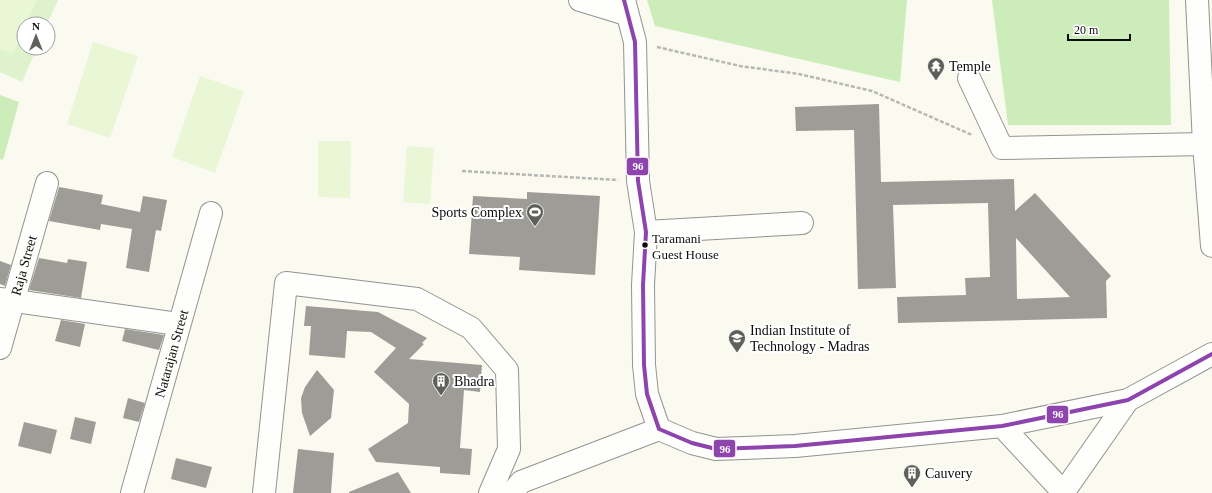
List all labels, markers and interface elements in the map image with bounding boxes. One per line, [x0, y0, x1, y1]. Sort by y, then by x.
north arrow [16, 16, 56, 56]
scale bar [1068, 16, 1130, 42]
text: N [32, 20, 40, 32]
text: 20 m [1074, 23, 1099, 37]
temple icon: Temple [926, 56, 946, 81]
place label: Temple [949, 59, 991, 74]
line badge: 96 [626, 157, 649, 176]
text: 96 [633, 160, 644, 172]
sports icon: Sports Complex [525, 202, 545, 227]
place label: Sports Complex [431, 205, 522, 220]
place label: Taramani Guest House [652, 231, 719, 262]
street label: Raja Street [8, 234, 40, 297]
marker: Taramani Guest House [640, 240, 650, 250]
street label: Natarajan Street [152, 308, 191, 399]
place label: Indian Institute of Technology - Madras [750, 323, 870, 354]
school or university icon: Indian Institute of Technology - Madras [727, 328, 747, 353]
building icon: Bhadra [431, 371, 451, 396]
place label: Bhadra [454, 374, 495, 389]
line badge: 96 [1046, 405, 1069, 424]
text: 96 [1053, 408, 1064, 420]
line badge: 96 [713, 439, 736, 458]
text: 96 [720, 443, 731, 455]
building icon: Cauvery [902, 463, 922, 488]
place label: Cauvery [925, 466, 972, 481]

